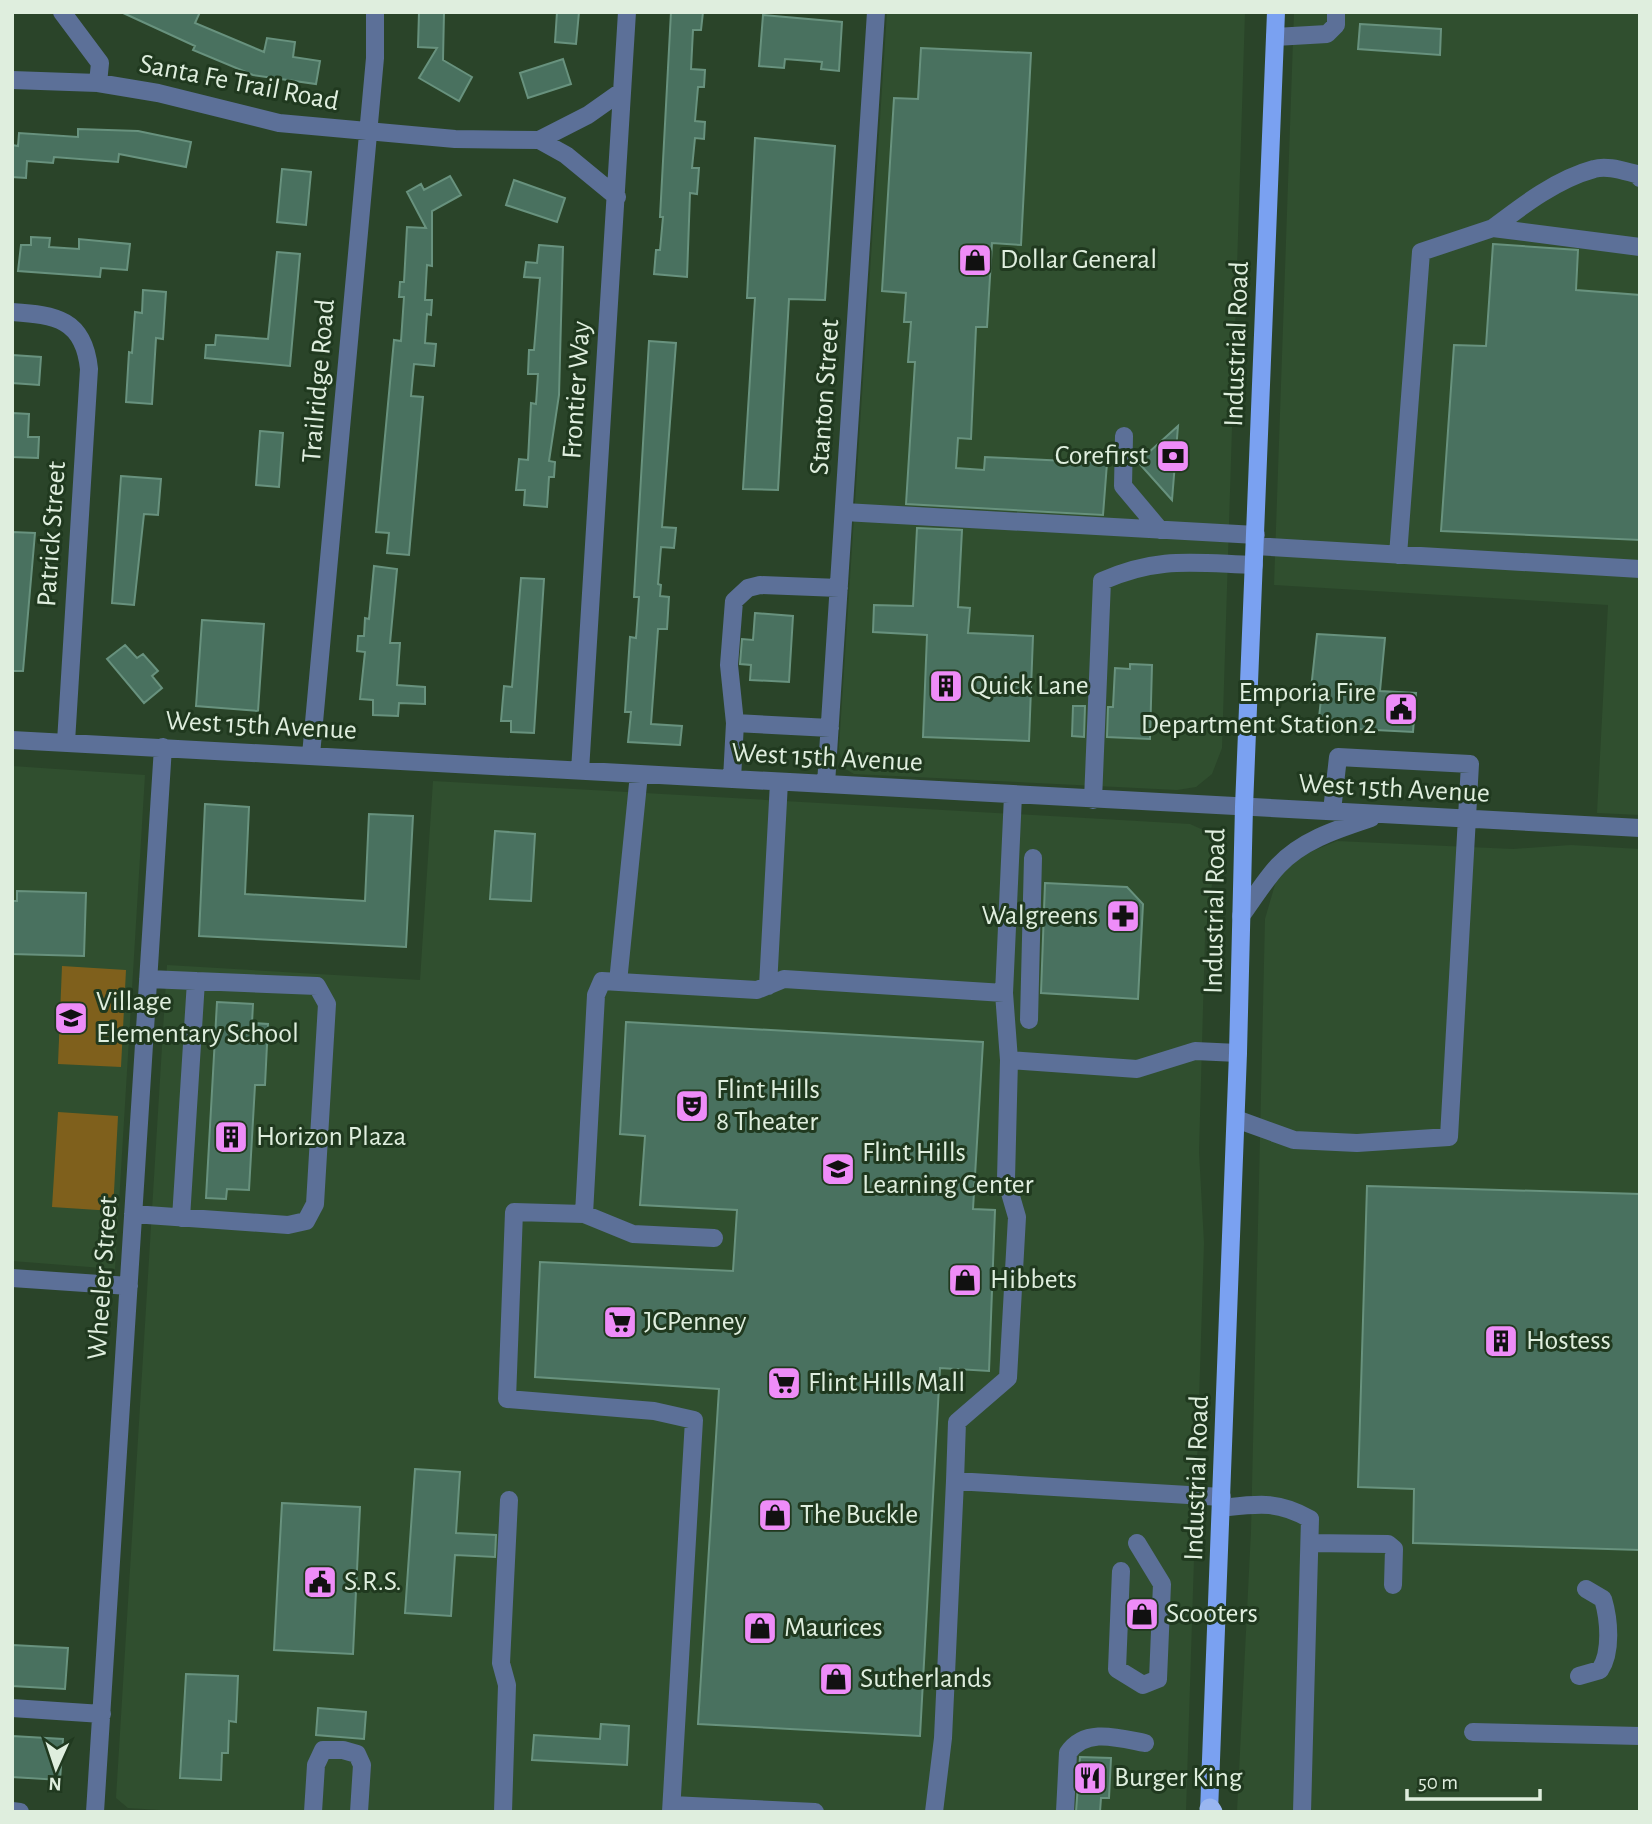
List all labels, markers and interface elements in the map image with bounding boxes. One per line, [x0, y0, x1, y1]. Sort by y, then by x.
street label: Santa Fe Trail Road [137, 50, 341, 116]
shop icon: Dollar General [956, 241, 994, 279]
place label: Dollar General [1000, 246, 1157, 274]
street label: Industrial Road [1220, 261, 1254, 427]
street label: Trailridge Road [298, 298, 340, 464]
street label: Stanton Street [806, 318, 844, 476]
street label: Frontier Way [558, 320, 596, 460]
bank icon: Corefirst [1154, 437, 1192, 475]
place label: Corefirst [1055, 442, 1148, 470]
street label: Patrick Street [33, 460, 71, 608]
building icon: Quick Lane [927, 667, 965, 705]
place label: Quick Lane [970, 672, 1089, 700]
place label: Emporia Fire Department Station 2 [1141, 679, 1376, 739]
public building icon: Emporia Fire Department Station 2 [1382, 690, 1420, 728]
street label: West 15th Avenue [165, 707, 357, 745]
street label: West 15th Avenue [731, 739, 923, 777]
street label: West 15th Avenue [1298, 770, 1490, 808]
street label: Industrial Road [1200, 828, 1230, 994]
pharmacy icon: Walgreens [1104, 897, 1142, 935]
place label: Walgreens [981, 902, 1098, 930]
place label: Village Elementary School [96, 988, 299, 1048]
school or university icon: Village Elementary School [52, 999, 90, 1037]
place label: Flint Hills 8 Theater [716, 1076, 820, 1136]
theatre icon: Flint Hills 8 Theater [673, 1087, 711, 1125]
building icon: Horizon Plaza [212, 1118, 250, 1156]
place label: Horizon Plaza [256, 1123, 407, 1151]
place label: Flint Hills Learning Center [862, 1139, 1034, 1199]
school or university icon: Flint Hills Learning Center [819, 1150, 857, 1188]
street label: Wheeler Street [83, 1195, 123, 1361]
shop icon: Hibbets [946, 1261, 984, 1299]
place label: Hibbets [990, 1266, 1077, 1294]
supermarket icon: JCPenney [601, 1303, 639, 1341]
place label: JCPenney [644, 1308, 747, 1336]
building icon: Hostess [1482, 1322, 1520, 1360]
place label: Hostess [1526, 1327, 1611, 1355]
supermarket icon: Flint Hills Mall [765, 1364, 803, 1402]
place label: Flint Hills Mall [808, 1369, 965, 1397]
street label: Industrial Road [1180, 1395, 1214, 1561]
shop icon: The Buckle [756, 1496, 794, 1534]
place label: The Buckle [800, 1501, 918, 1529]
public building icon: S.R.S. [301, 1563, 339, 1601]
place label: S.R.S. [344, 1568, 402, 1596]
shop icon: Scooters [1123, 1595, 1161, 1633]
place label: Scooters [1166, 1600, 1258, 1628]
shop icon: Maurices [741, 1609, 779, 1647]
place label: Maurices [784, 1614, 883, 1642]
shop icon: Sutherlands [817, 1660, 855, 1698]
place label: Sutherlands [860, 1665, 992, 1693]
north arrow [21, 1733, 91, 1803]
scale bar [1407, 1758, 1540, 1802]
restaurant icon: Burger King [1071, 1759, 1109, 1797]
place label: Burger King [1114, 1764, 1243, 1792]
text: 50 m [1418, 1772, 1458, 1793]
text: N [48, 1774, 62, 1793]

